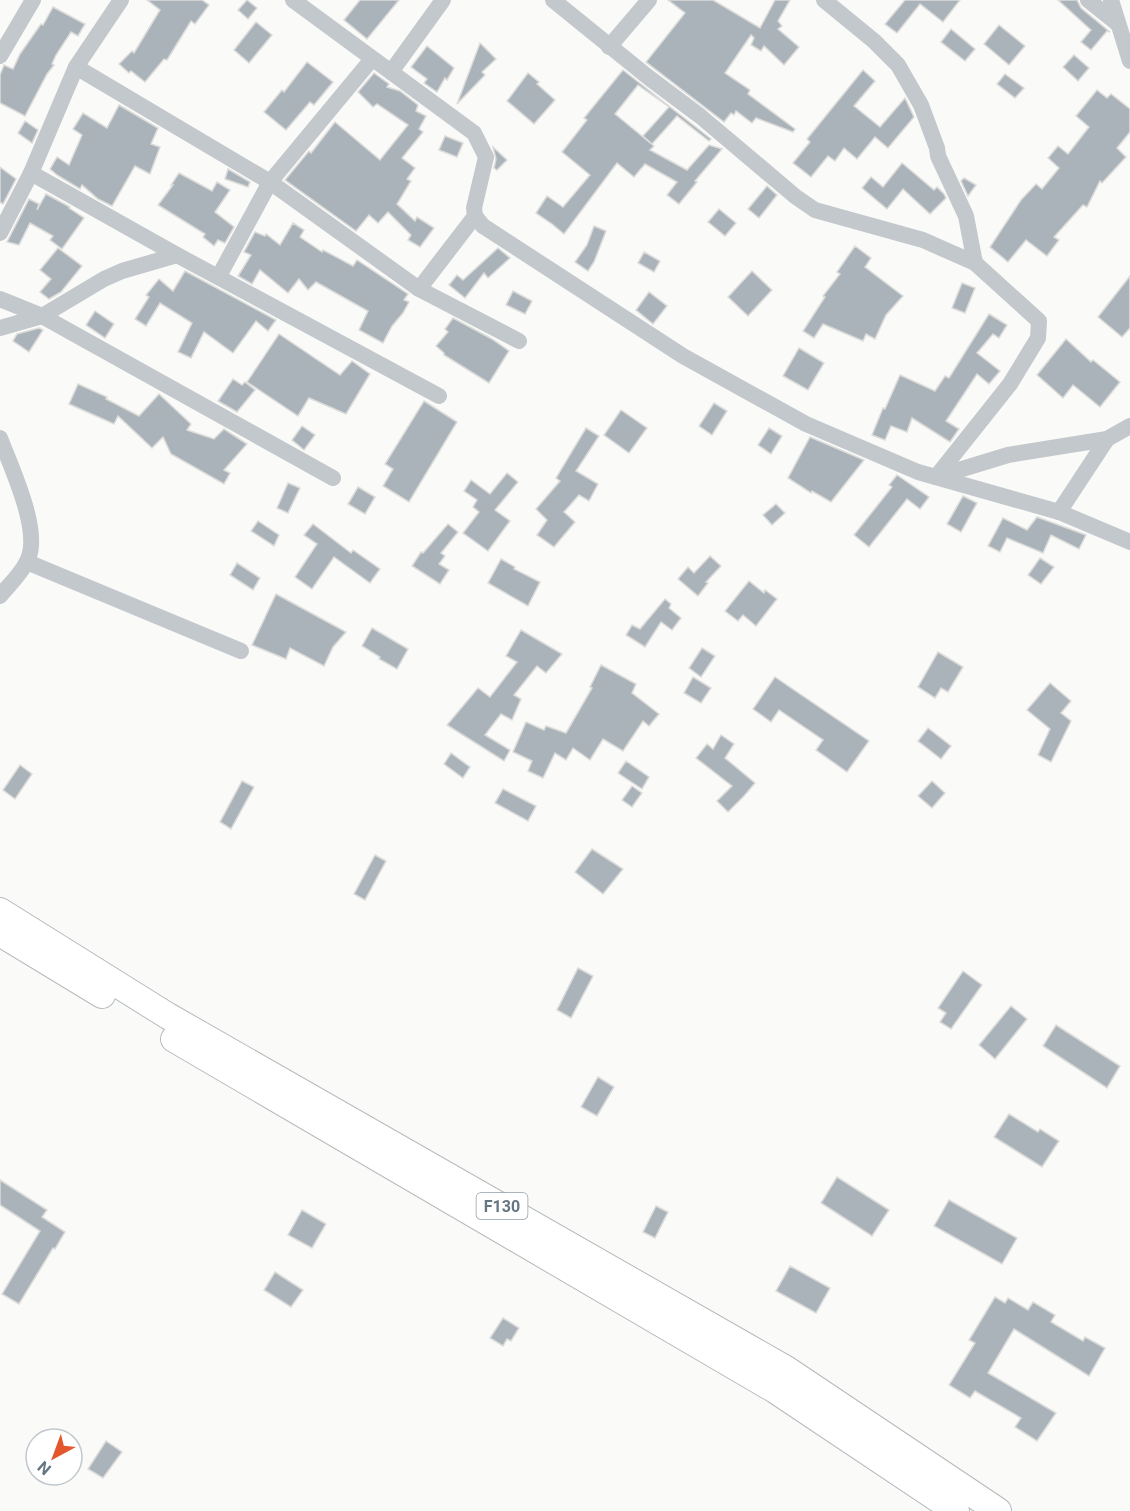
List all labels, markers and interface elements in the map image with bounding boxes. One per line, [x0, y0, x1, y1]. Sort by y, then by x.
road number: F130 [476, 1193, 528, 1219]
north arrow [24, 1427, 84, 1487]
text: N [34, 1457, 55, 1479]

